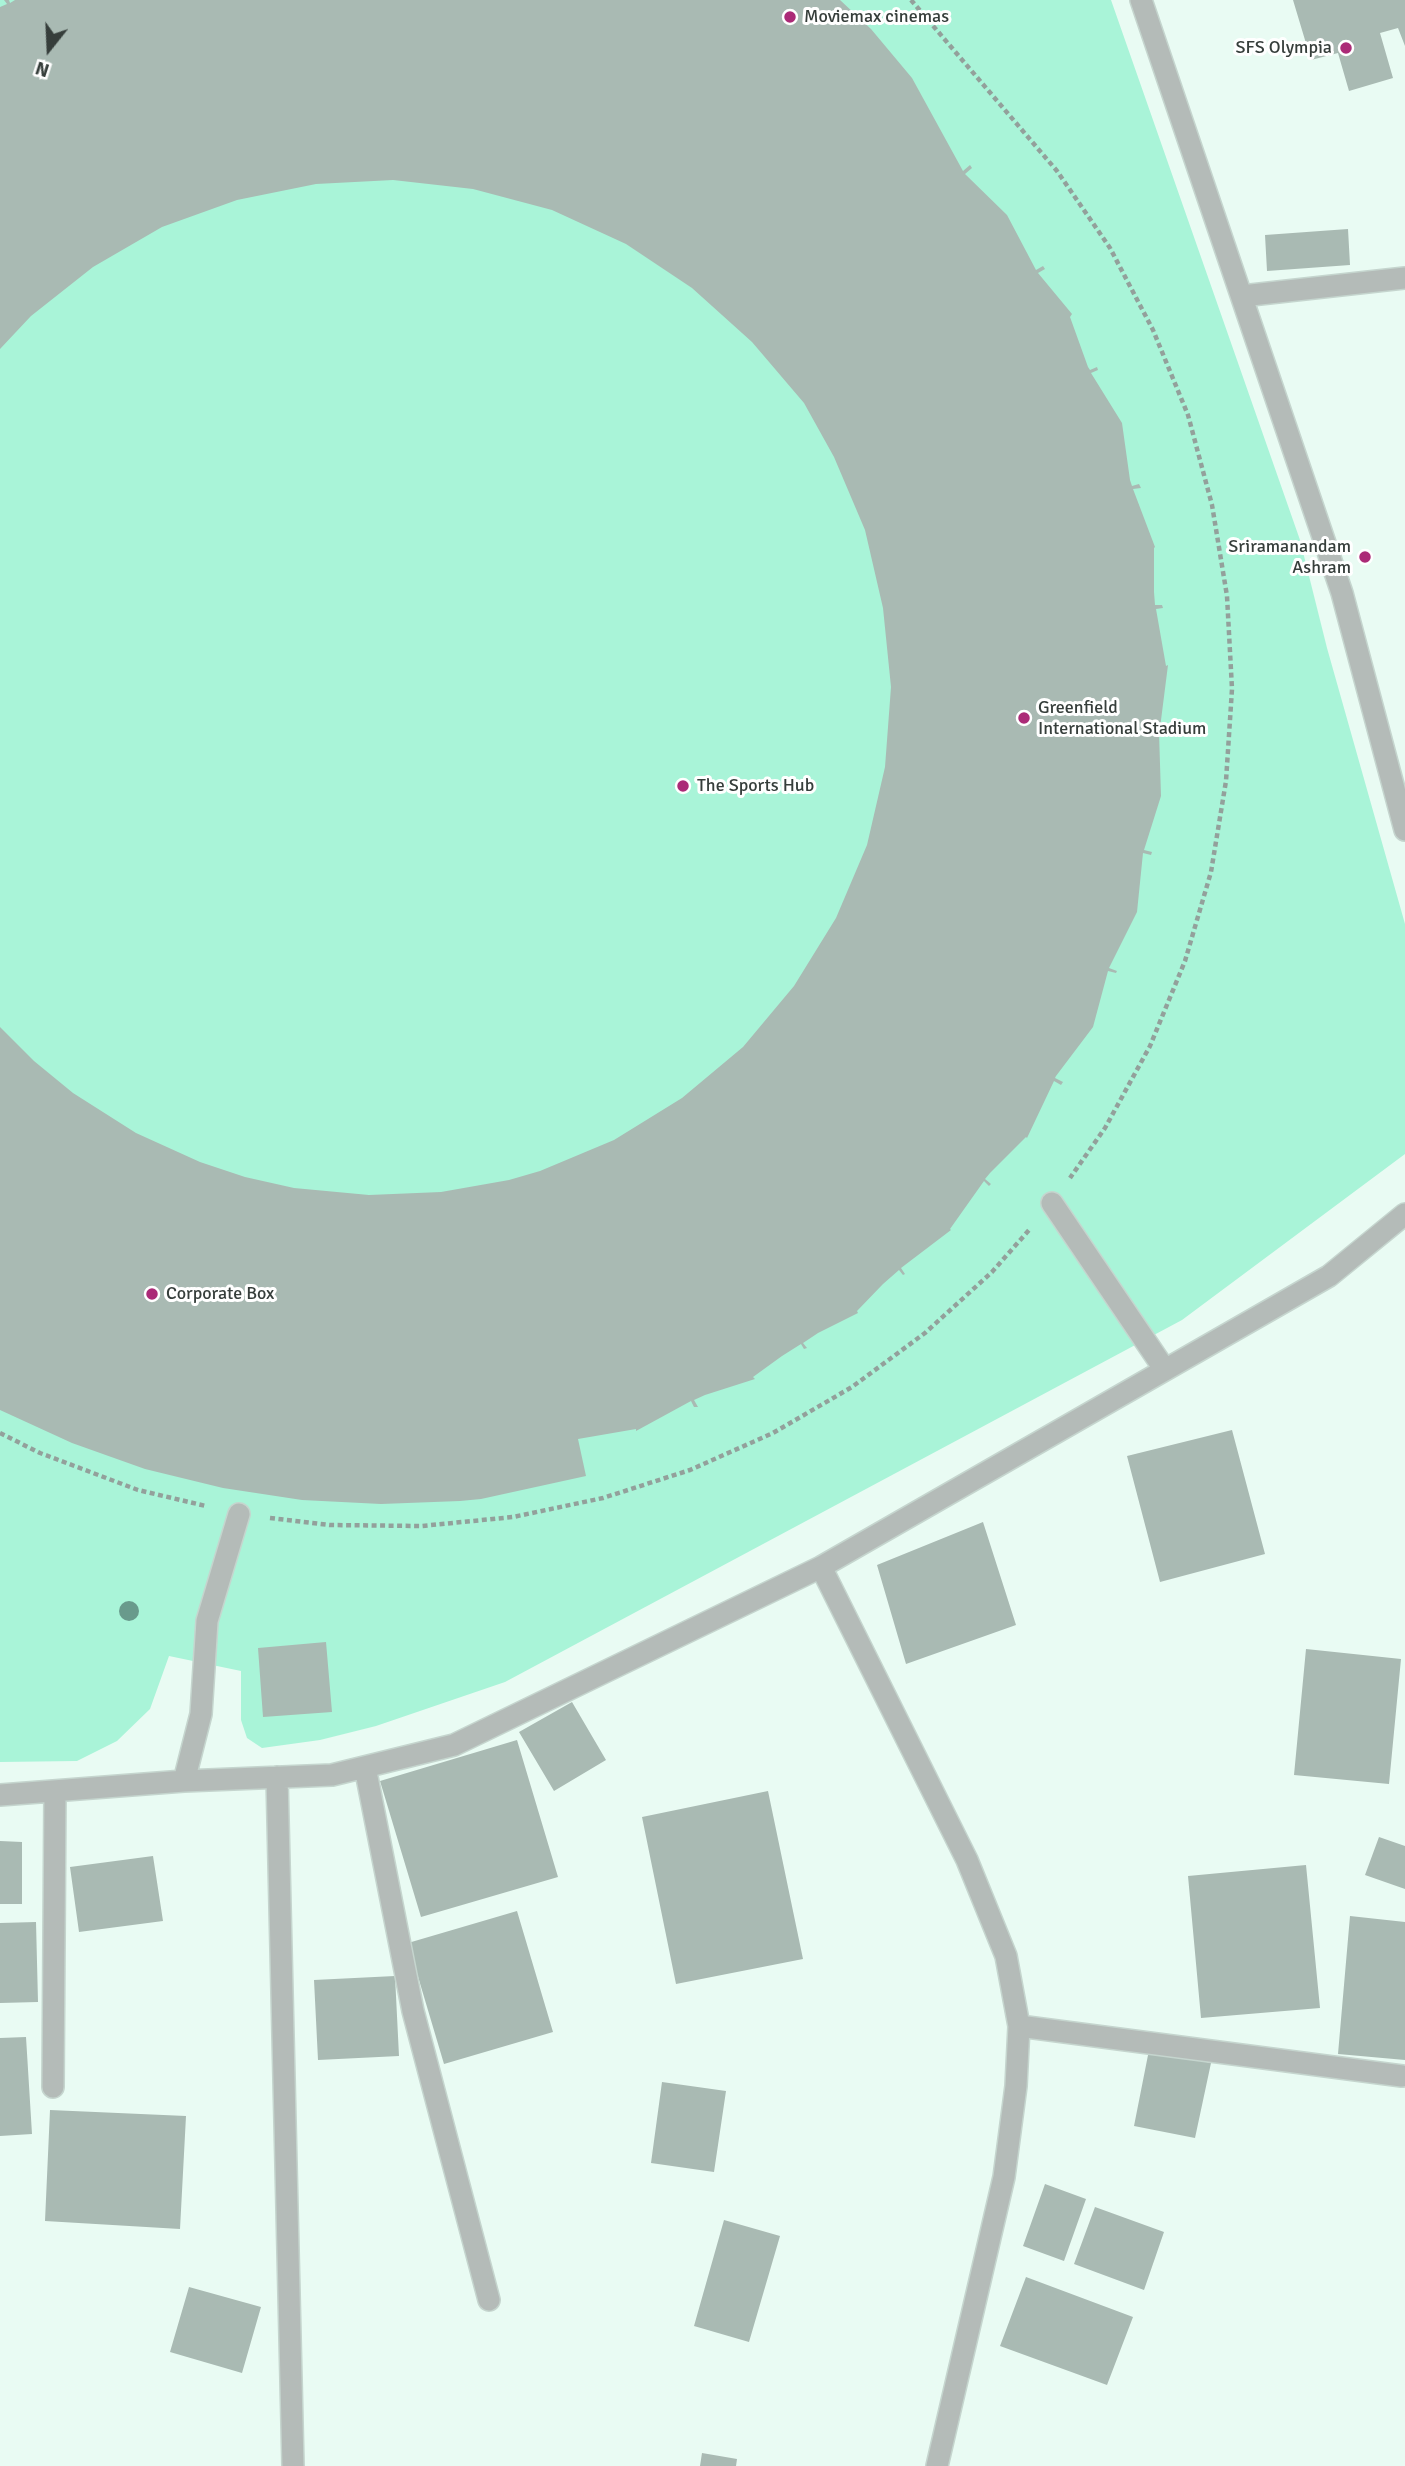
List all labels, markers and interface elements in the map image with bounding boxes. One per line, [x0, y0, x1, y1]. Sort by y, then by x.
place label: Moviemax cinemas [804, 6, 949, 28]
marker: Moviemax cinemas [782, 9, 798, 25]
north arrow [14, 14, 84, 84]
place label: SFS Olympia [1235, 37, 1332, 59]
marker: SFS Olympia [1338, 40, 1354, 56]
text: N [33, 56, 53, 82]
place label: Sriramanandam Ashram [1228, 536, 1351, 578]
marker: Sriramanandam Ashram [1357, 549, 1373, 565]
place label: Greenfield International Stadium [1038, 697, 1206, 740]
marker: Greenfield International Stadium [1016, 710, 1032, 726]
place label: The Sports Hub [697, 775, 814, 797]
marker: The Sports Hub [675, 778, 691, 794]
place label: Corporate Box [166, 1283, 274, 1305]
marker: Corporate Box [144, 1286, 160, 1302]

